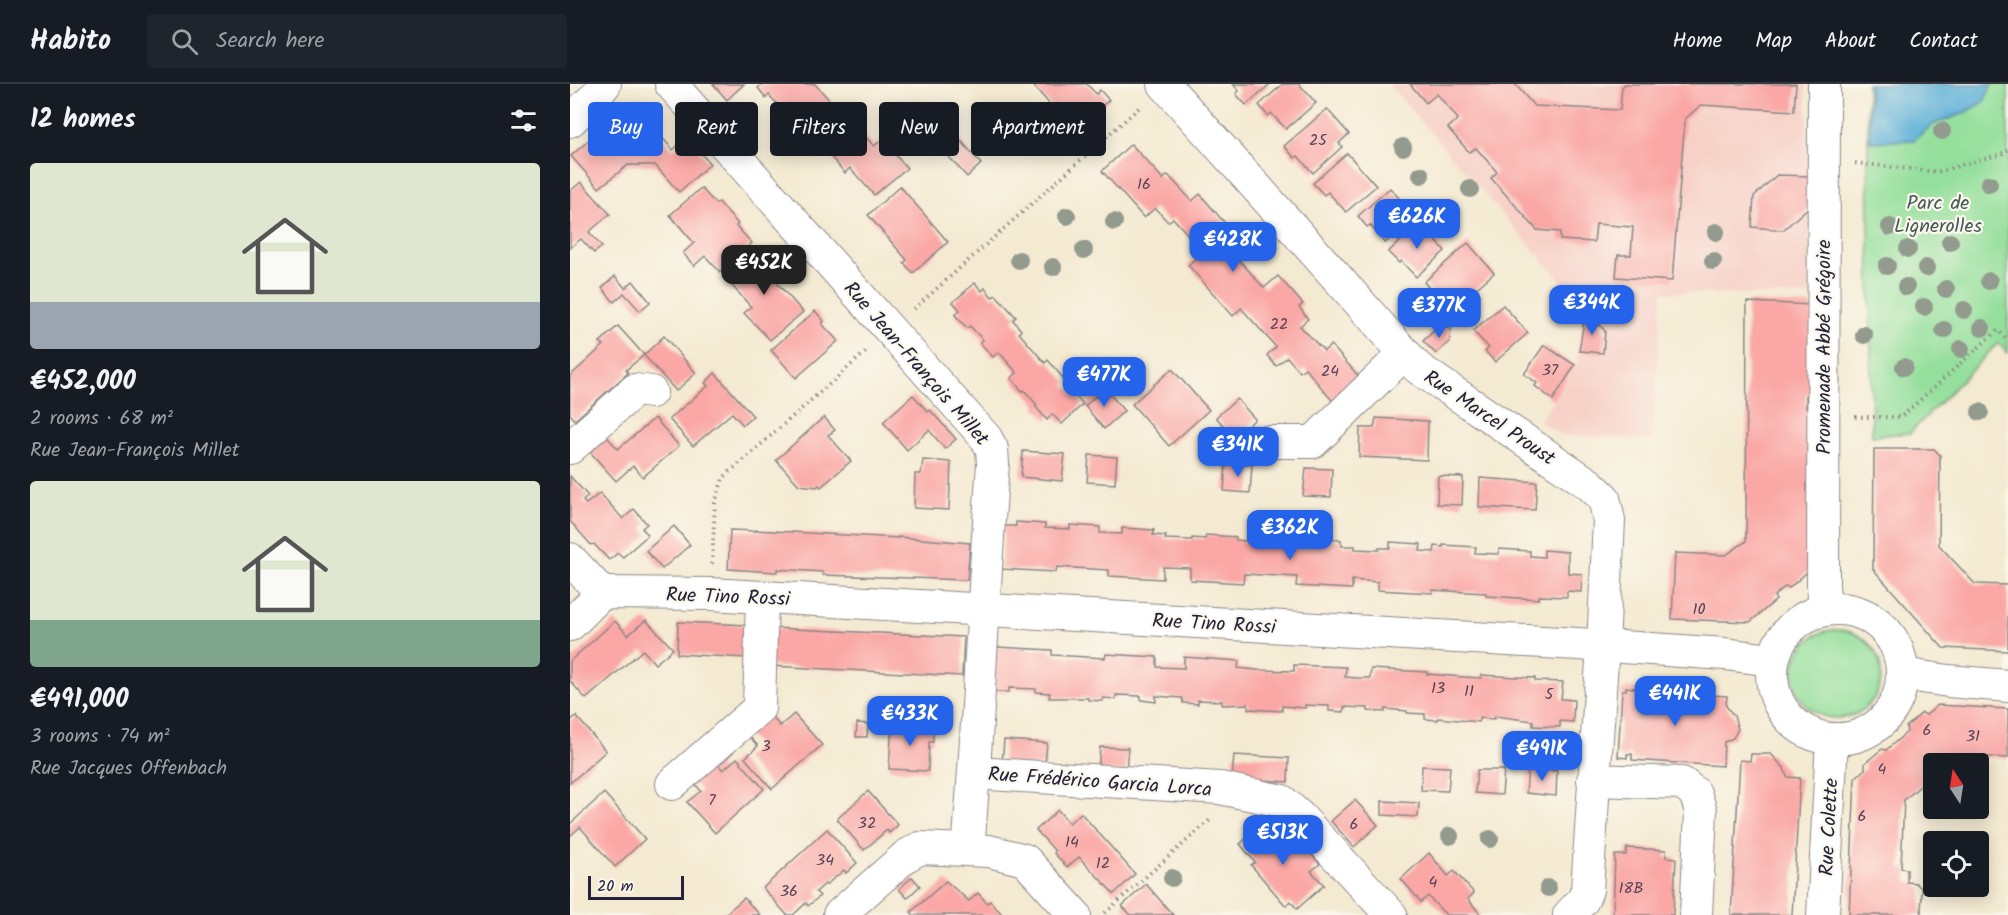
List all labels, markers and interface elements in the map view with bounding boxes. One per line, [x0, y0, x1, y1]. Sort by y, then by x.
search box [147, 14, 567, 68]
text: Habito [30, 19, 111, 64]
text: Search here [216, 24, 325, 59]
icon: search [168, 25, 201, 58]
text: Home [1673, 25, 1722, 58]
text: Map [1755, 25, 1792, 58]
text: About [1825, 25, 1876, 58]
text: Contact [1909, 25, 1978, 58]
text: 12 homes [30, 99, 136, 141]
chip: Buy [588, 102, 663, 156]
chip: Rent [675, 102, 758, 156]
chip: Filters [770, 102, 867, 156]
chip: New [879, 102, 959, 156]
chip: Apartment [971, 102, 1106, 156]
icon: filters [507, 104, 540, 137]
house number: 25 [1309, 128, 1328, 153]
house number: 16 [1137, 172, 1151, 197]
park label: Parc de Lignerolles [1894, 188, 1982, 243]
pin: €626K [1375, 199, 1459, 250]
icon: home [231, 202, 339, 310]
text: €626K [1388, 202, 1446, 234]
pin: €428K [1191, 222, 1275, 273]
text: €428K [1203, 225, 1263, 257]
street label: Promenade Abbé Grégoire [1809, 240, 1841, 454]
pin: €452K [722, 245, 806, 296]
text: €452K [735, 248, 793, 280]
street label: Rue Jean-François Millet [835, 275, 996, 454]
pin: €344K [1550, 285, 1634, 336]
pin: €377K [1397, 288, 1481, 339]
text: €344K [1563, 288, 1621, 320]
text: €377K [1412, 291, 1466, 323]
house number: 22 [1270, 312, 1288, 337]
pin: €477K [1062, 357, 1146, 408]
house number: 37 [1542, 358, 1559, 383]
house number: 24 [1321, 359, 1339, 384]
text: €477K [1077, 360, 1131, 392]
text: €452,000 [30, 361, 136, 403]
street label: Rue Marcel Proust [1416, 363, 1562, 475]
text: 2 rooms · 68 m² [30, 403, 173, 435]
pin: €341K [1196, 427, 1280, 478]
text: €341K [1212, 430, 1264, 462]
text: Rue Jean-François Millet [30, 435, 239, 467]
pin: €362K [1248, 510, 1332, 561]
text: €362K [1261, 513, 1319, 545]
icon: home [231, 520, 339, 628]
street label: Rue Tino Rossi [665, 580, 792, 616]
house number: 10 [1692, 597, 1706, 622]
street label: Rue Tino Rossi [1151, 606, 1278, 644]
house number: 13 [1431, 676, 1445, 701]
pin: €441K [1633, 676, 1717, 727]
text: €491,000 [30, 679, 129, 721]
house number: 11 [1464, 679, 1474, 704]
text: €441K [1649, 679, 1701, 711]
house number: 5 [1545, 682, 1555, 707]
pin: €433K [868, 696, 952, 747]
text: €433K [881, 699, 939, 731]
house number: 6 [1923, 718, 1931, 743]
text: 3 rooms · 74 m² [30, 721, 170, 753]
house number: 31 [1966, 724, 1980, 749]
pin: €491K [1500, 731, 1584, 782]
house number: 3 [761, 734, 771, 759]
text: €491K [1516, 734, 1568, 766]
text: Rue Jacques Offenbach [30, 753, 227, 785]
north arrow [1923, 753, 1989, 819]
map controls [1923, 753, 1989, 897]
house number: 4 [1878, 757, 1887, 782]
street label: Rue Frédérico Garcia Lorca [987, 759, 1213, 807]
street label: Rue Colette [1811, 777, 1849, 877]
house number: 7 [708, 788, 716, 813]
house number: 6 [1858, 804, 1866, 829]
house number: 32 [858, 811, 876, 836]
house number: 6 [1350, 812, 1358, 837]
pin: €513K [1241, 815, 1325, 866]
text: €513K [1257, 818, 1309, 850]
house number: 14 [1065, 830, 1079, 855]
button: locate [1923, 831, 1989, 897]
house number: 34 [816, 848, 834, 873]
house number: 12 [1096, 851, 1110, 876]
house number: 4 [1429, 870, 1438, 895]
scale bar [588, 873, 684, 900]
text: 20 m [597, 874, 633, 899]
house number: 18B [1619, 876, 1643, 901]
house number: 36 [780, 879, 798, 904]

